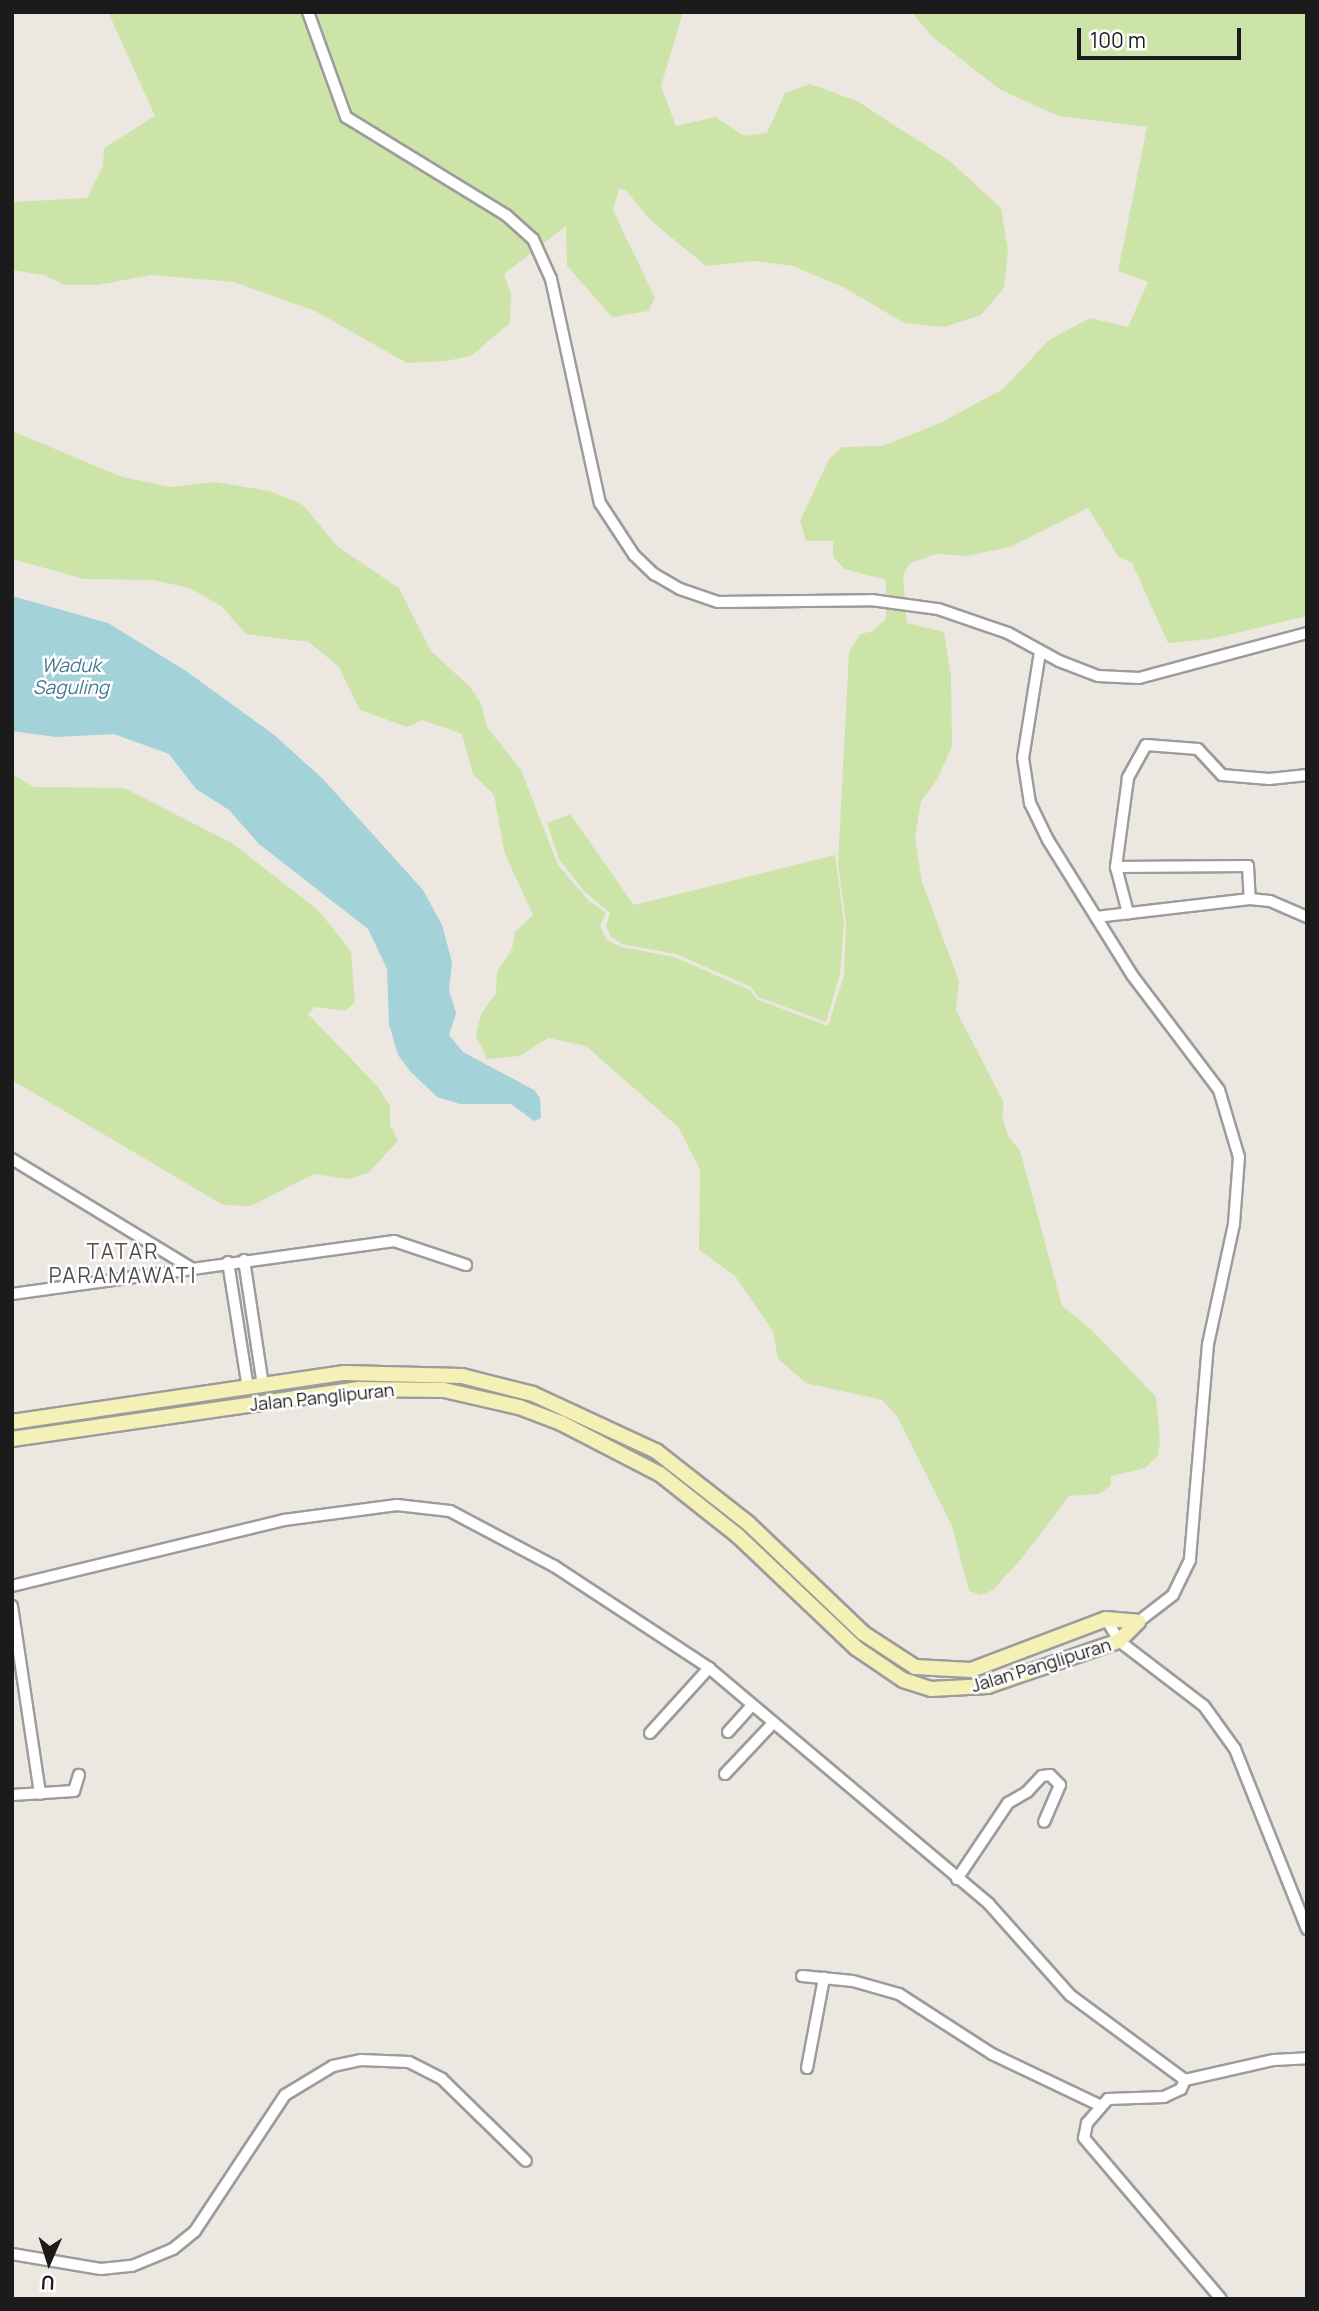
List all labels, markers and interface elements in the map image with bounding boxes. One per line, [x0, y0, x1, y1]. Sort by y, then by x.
scale bar [1081, 14, 1246, 58]
text: 100 m [1090, 26, 1146, 54]
water label: Waduk Saguling [33, 655, 109, 699]
district label: TATAR PARAMAWATI [50, 1238, 196, 1288]
street label: Jalan Panglipuran [249, 1379, 395, 1415]
street label: Jalan Panglipuran [968, 1633, 1114, 1697]
north arrow [14, 2227, 84, 2297]
text: U [40, 2270, 55, 2296]

